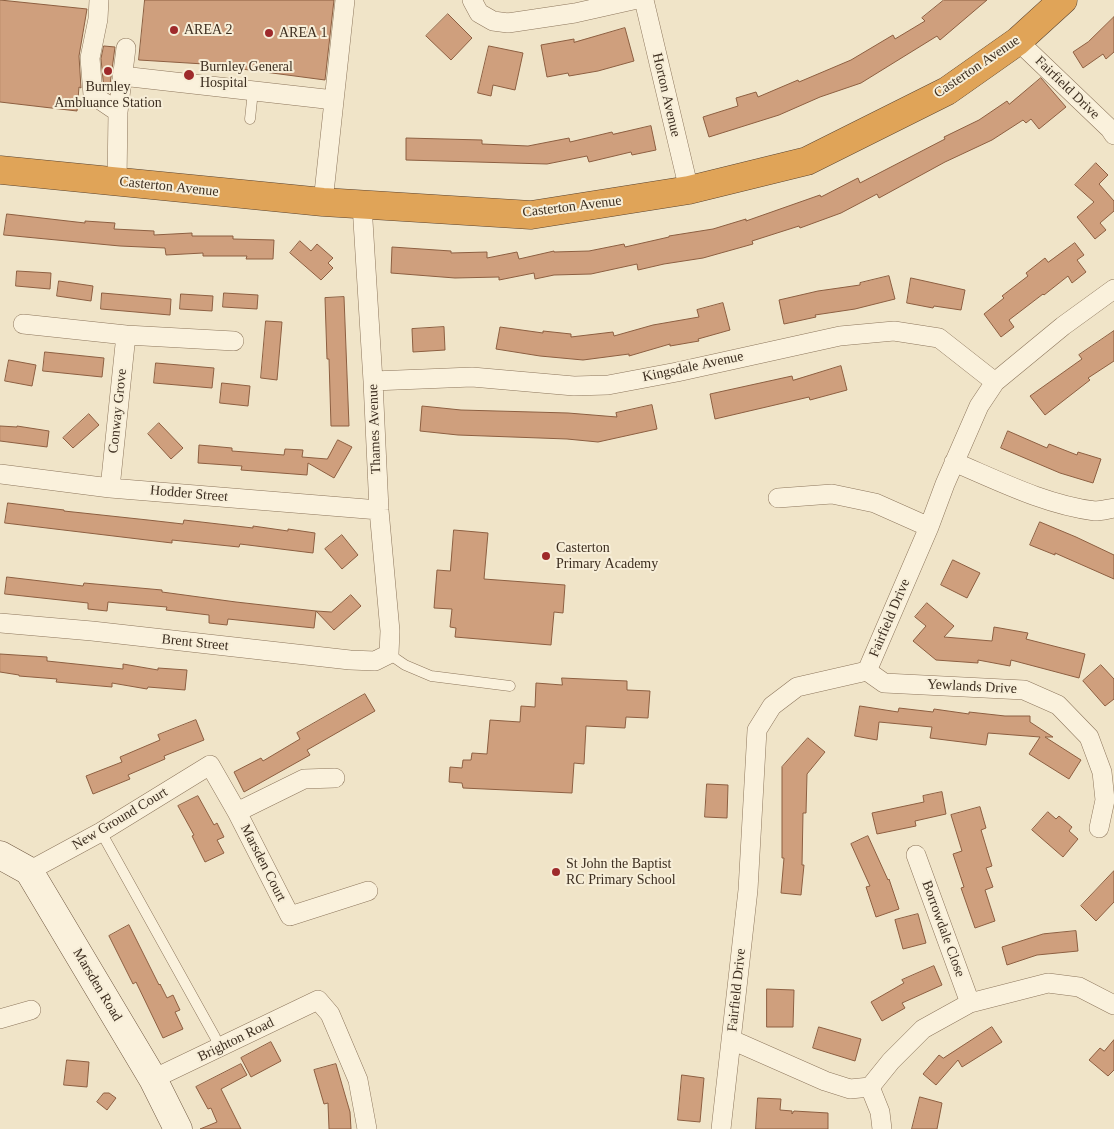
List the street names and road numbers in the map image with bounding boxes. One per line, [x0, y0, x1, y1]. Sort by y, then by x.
street label: Casterton Avenue [931, 32, 1023, 102]
street label: Horton Avenue [648, 51, 684, 139]
street label: Fairfield Drive [1031, 53, 1103, 123]
street label: Casterton Avenue [119, 173, 219, 201]
street label: Casterton Avenue [522, 193, 622, 221]
street label: Kingsdale Avenue [641, 348, 745, 386]
street label: Conway Grove [105, 368, 131, 454]
street label: Thames Avenue [365, 384, 385, 474]
street label: Hodder Street [149, 482, 229, 506]
street label: Fairfield Drive [866, 576, 914, 660]
street label: Brent Street [161, 631, 229, 655]
street label: Yewlands Drive [927, 676, 1017, 698]
street label: New Ground Court [69, 784, 171, 854]
street label: Marsden Court [236, 822, 290, 904]
street label: Borrowdale Close [918, 878, 968, 980]
street label: Marsden Road [69, 946, 125, 1024]
street label: Fairfield Drive [724, 948, 750, 1032]
street label: Brighton Road [195, 1014, 277, 1066]

